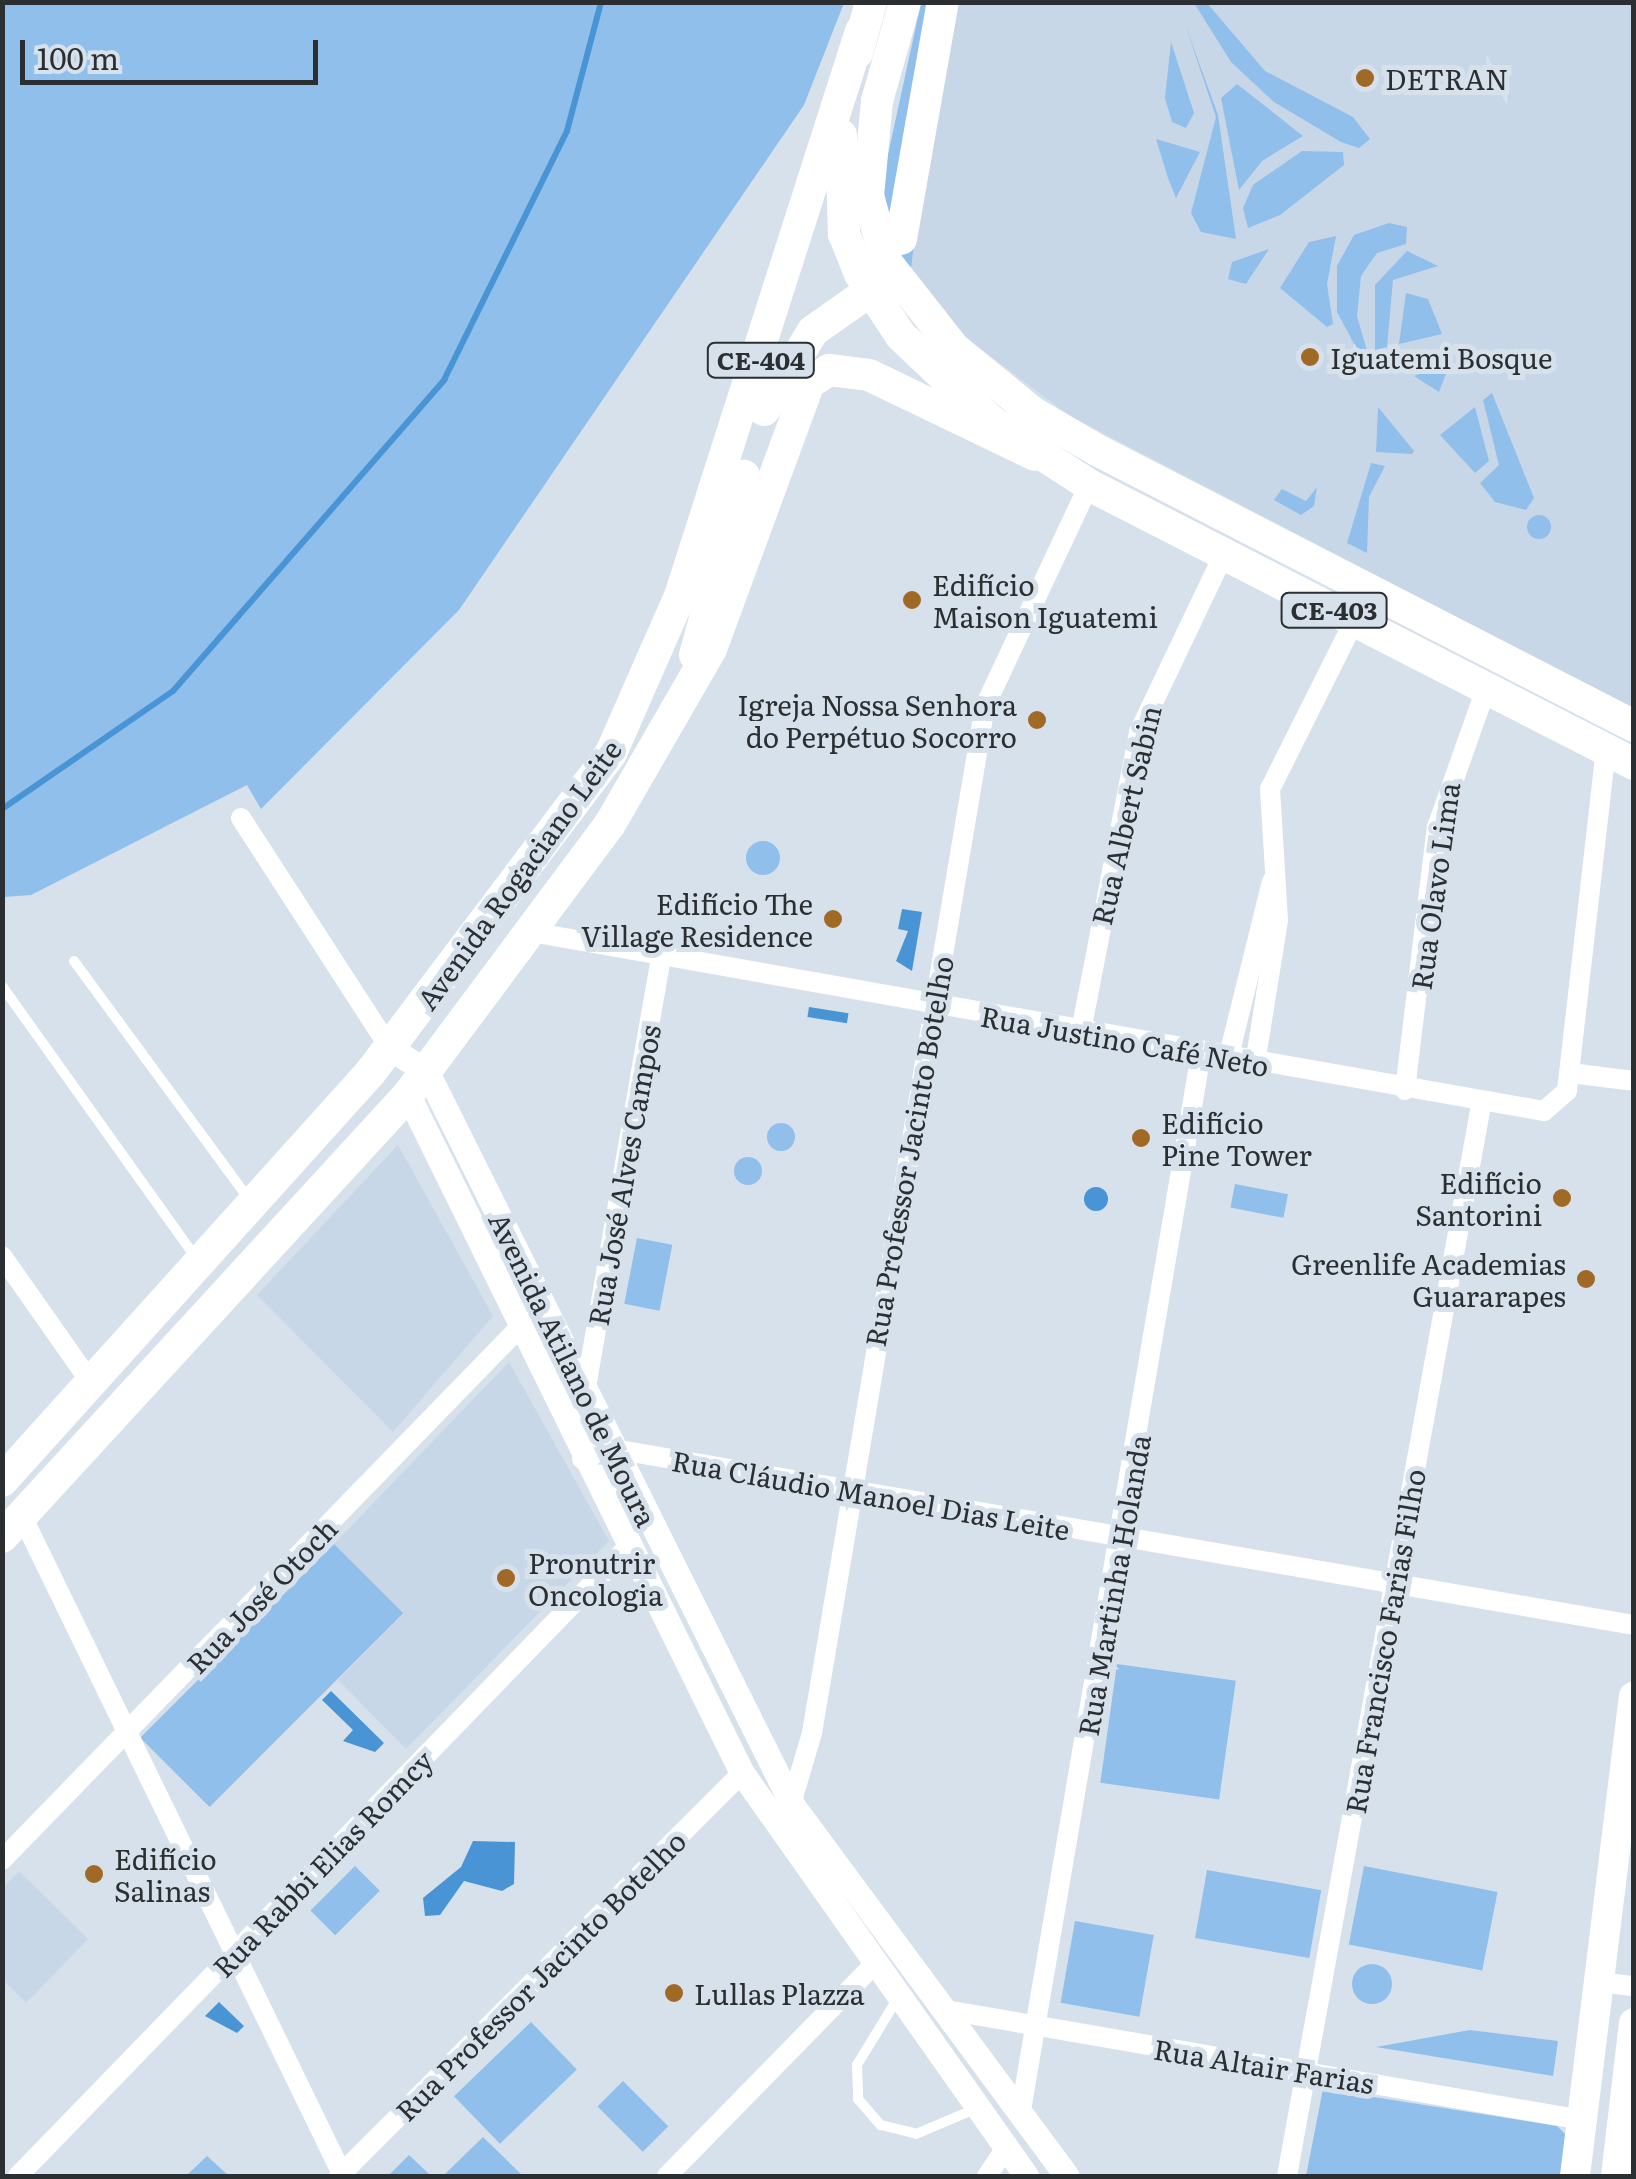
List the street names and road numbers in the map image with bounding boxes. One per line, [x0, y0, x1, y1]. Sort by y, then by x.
road number: CE-404 [706, 340, 816, 380]
road number: CE-403 [1279, 590, 1389, 630]
street label: Rua Albert Sabin [1083, 702, 1167, 928]
street label: Avenida Rogaciano Leite [409, 733, 627, 1015]
street label: Rua Olavo Lima [1403, 780, 1465, 992]
street label: Rua Professor Jacinto Botelho [857, 953, 959, 1349]
street label: Rua Justino Café Neto [978, 998, 1272, 1082]
street label: Rua José Alves Campos [580, 1022, 666, 1328]
street label: Avenida Atilano de Moura [483, 1206, 665, 1532]
street label: Rua Martinha Holanda [1070, 1432, 1156, 1738]
street label: Rua Cláudio Manoel Dias Leite [669, 1442, 1073, 1546]
street label: Rua Francisco Farias Filho [1337, 1466, 1431, 1816]
street label: Rua José Otoch [179, 1511, 343, 1679]
street label: Rua Rabbi Elias Romcy [205, 1743, 439, 1983]
street label: Rua Professor Jacinto Botelho [388, 1823, 692, 2127]
street label: Rua Altair Farias [1152, 2031, 1376, 2099]

